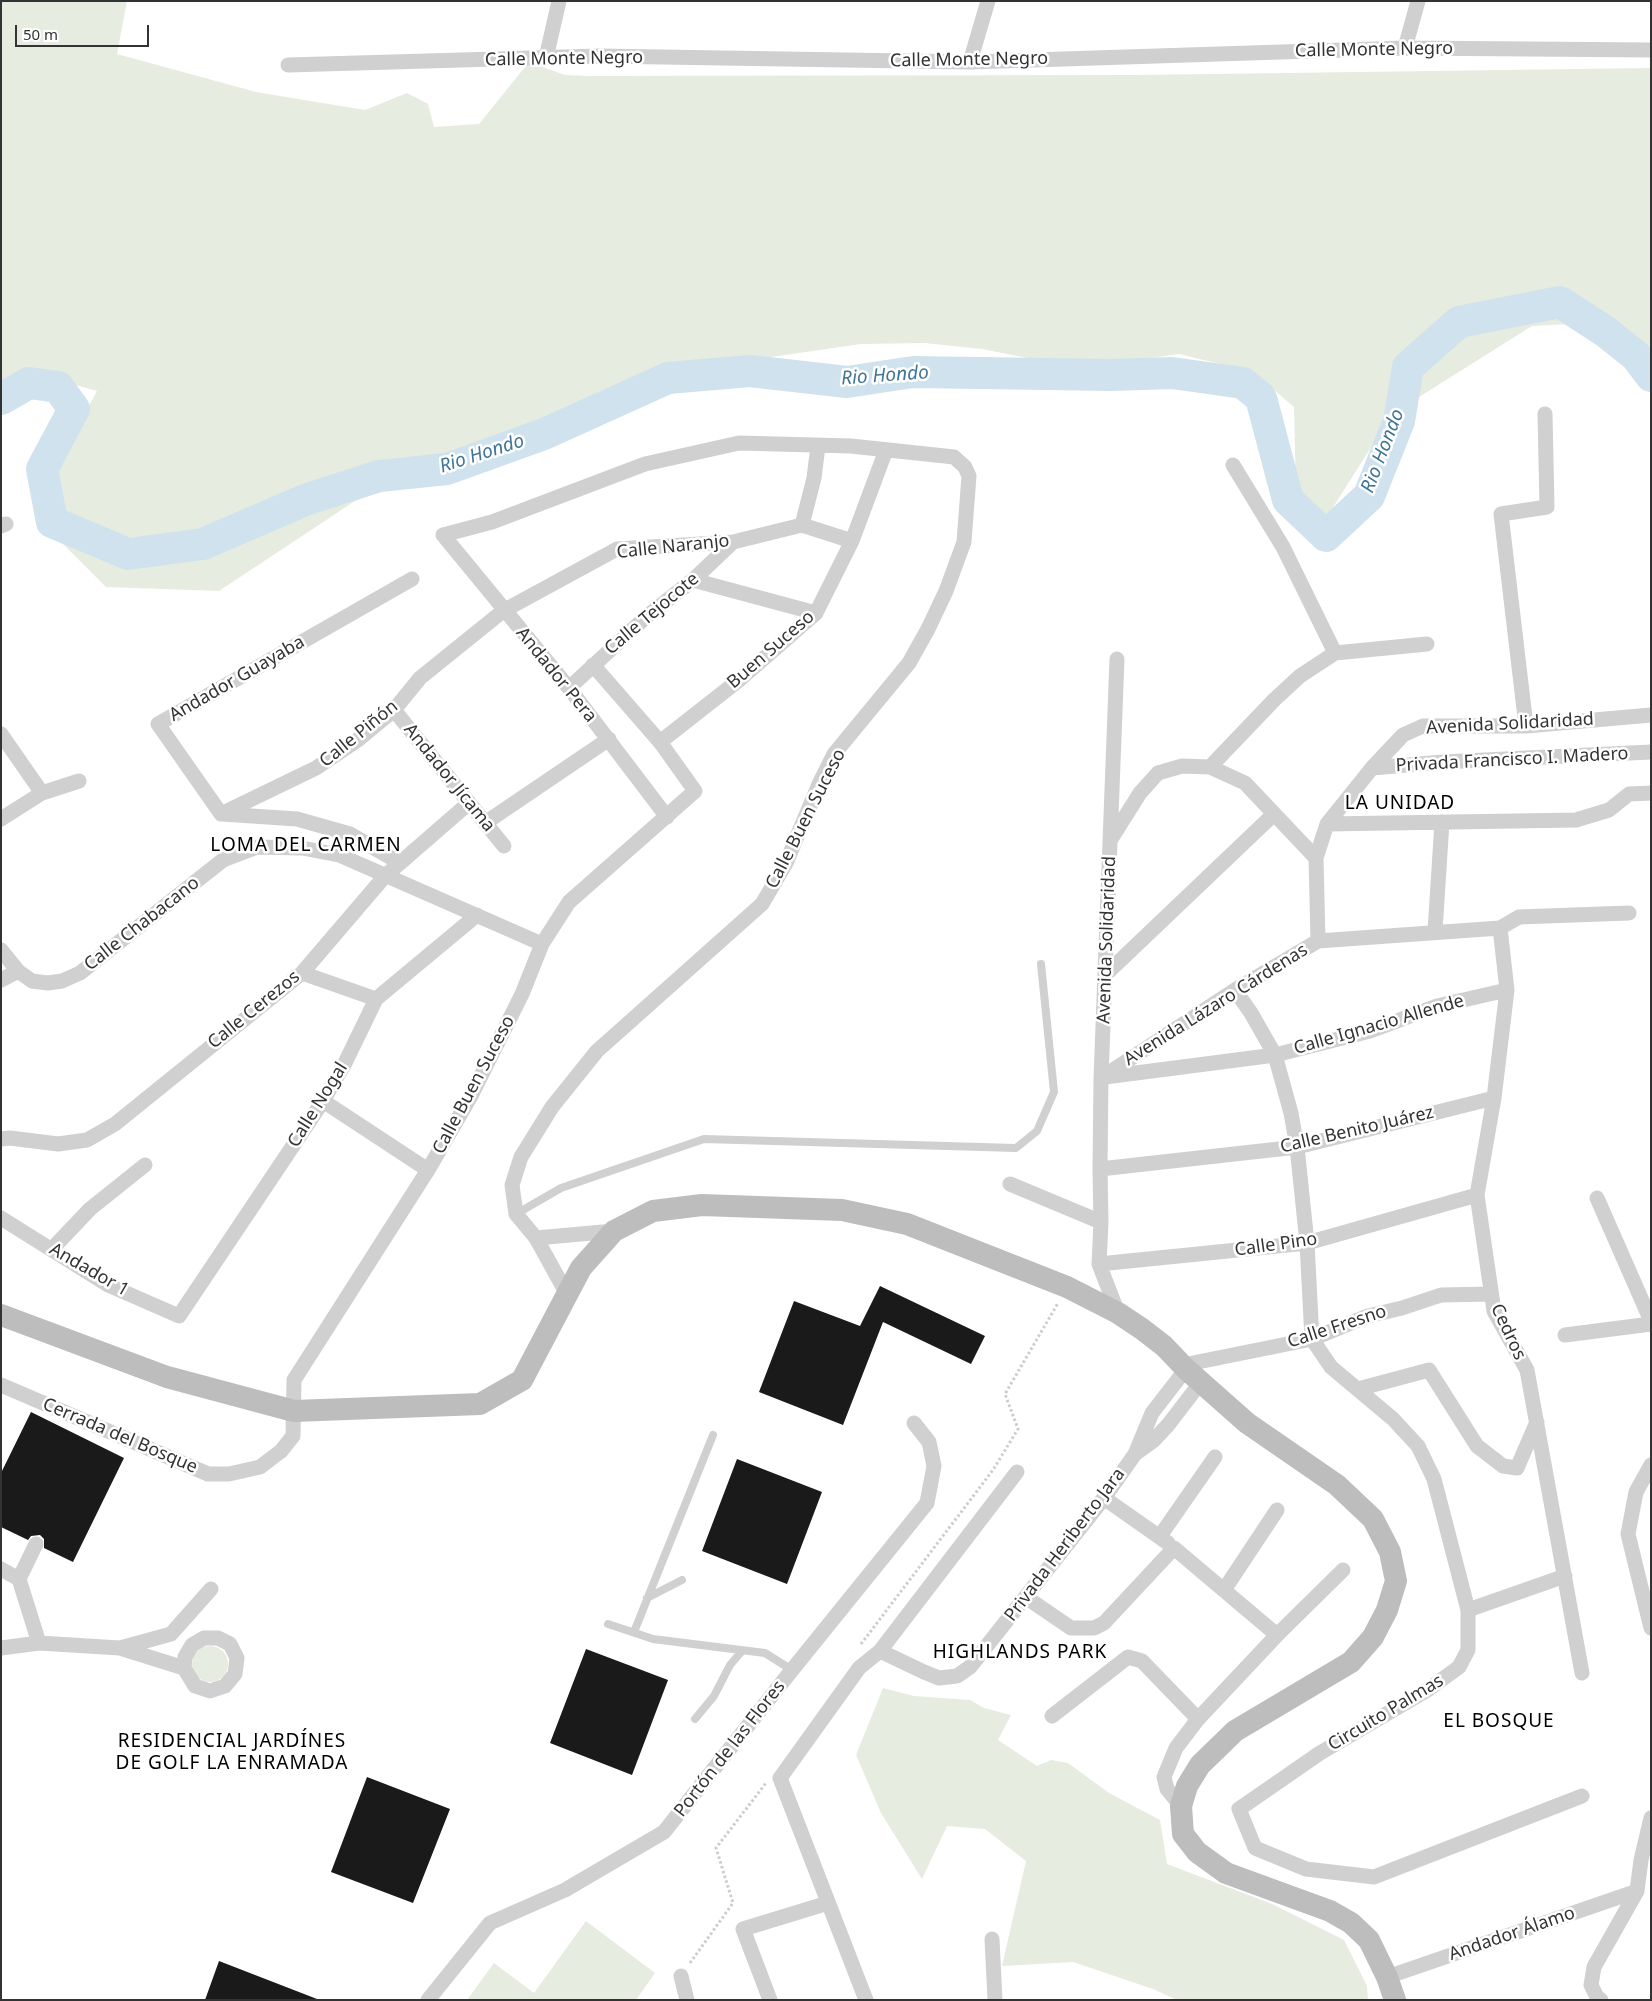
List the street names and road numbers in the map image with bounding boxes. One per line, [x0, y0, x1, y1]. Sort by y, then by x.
street label: Calle Monte Negro [1295, 38, 1453, 62]
street label: Calle Monte Negro [485, 47, 643, 71]
street label: Calle Monte Negro [890, 48, 1048, 72]
street label: Calle Naranjo [616, 530, 730, 564]
street label: Calle Tejocote [601, 568, 703, 660]
street label: Buen Suceso [723, 606, 819, 694]
street label: Andador Pera [511, 623, 601, 727]
street label: Andador Guayaba [166, 631, 308, 727]
street label: Calle Piñón [316, 696, 402, 772]
street label: Avenida Solidaridad [1426, 709, 1594, 739]
street label: Andador Jícama [399, 719, 499, 837]
street label: Privada Francisco I. Madero [1395, 743, 1629, 777]
street label: Calle Buen Suceso [761, 746, 851, 892]
street label: Avenida Solidaridad [1093, 856, 1121, 1024]
street label: Calle Chabacano [80, 872, 204, 976]
street label: Avenida Lázaro Cárdenas [1120, 939, 1312, 1071]
street label: Calle Cerezos [204, 966, 304, 1054]
street label: Calle Ignacio Allende [1291, 990, 1467, 1060]
street label: Calle Buen Suceso [428, 1012, 520, 1158]
street label: Calle Nogal [283, 1059, 353, 1151]
street label: Calle Benito Juárez [1278, 1102, 1436, 1158]
street label: Calle Pino [1233, 1229, 1319, 1261]
street label: Andador 1 [45, 1239, 133, 1301]
street label: Calle Fresno [1285, 1301, 1389, 1353]
street label: Cedros [1486, 1301, 1530, 1363]
street label: Cerrada del Bosque [39, 1394, 201, 1478]
street label: Privada Heriberto Jara [1000, 1464, 1130, 1626]
street label: Circuito Palmas [1324, 1670, 1448, 1756]
street label: Portón de las Flores [670, 1677, 790, 1821]
street label: Andador Álamo [1446, 1902, 1578, 1966]

